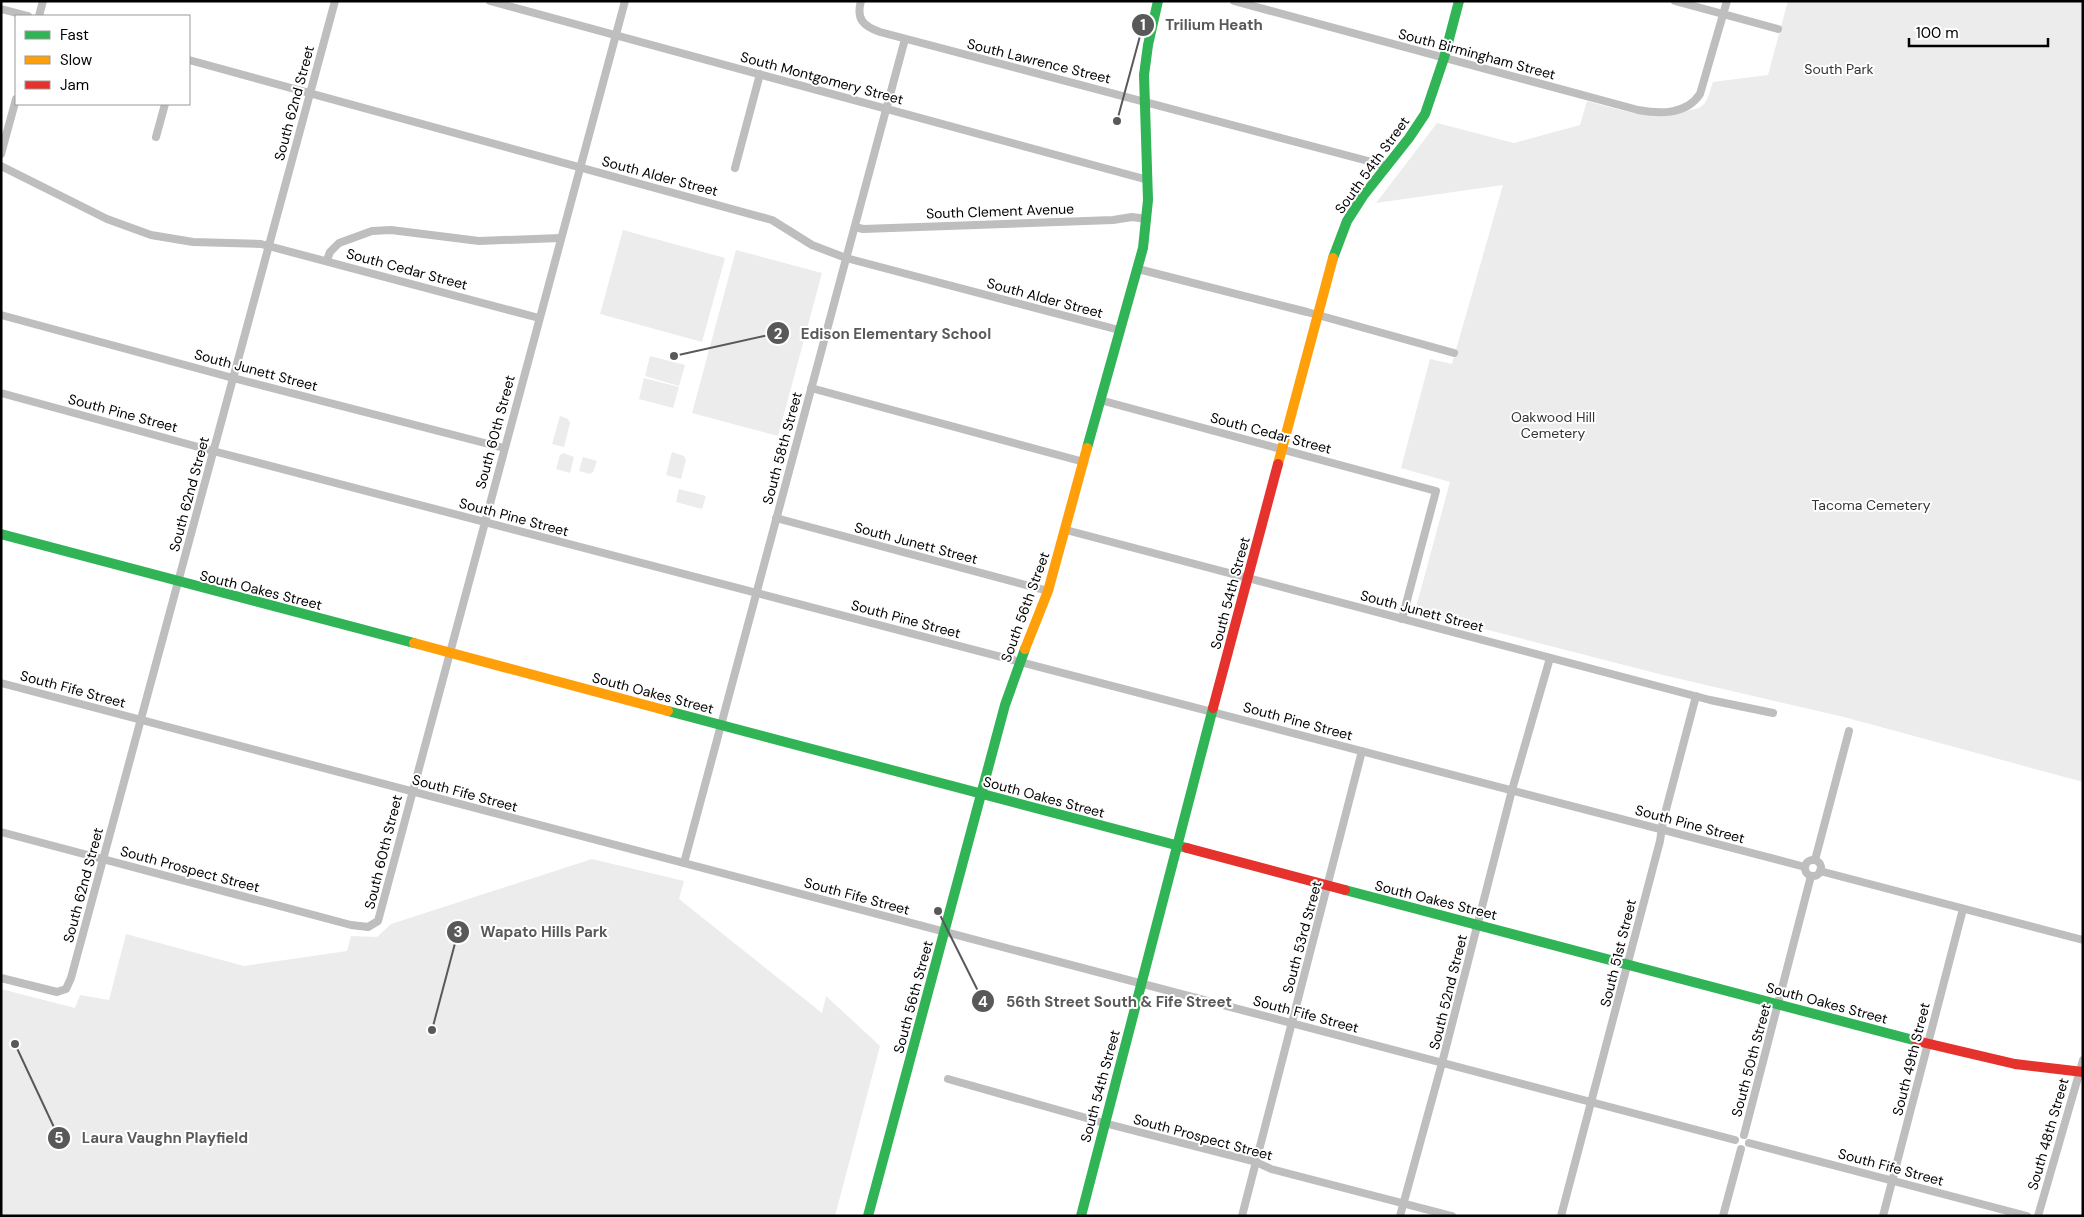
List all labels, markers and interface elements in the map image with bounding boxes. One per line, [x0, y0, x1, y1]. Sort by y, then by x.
callout: Trilium Heath [1131, 10, 1273, 40]
legend [15, 15, 190, 105]
text: 1 [1140, 15, 1146, 35]
text: Trilium Heath [1165, 15, 1263, 35]
scale bar [1909, 15, 2048, 47]
text: 100 m [1916, 23, 1959, 43]
street label: South Birmingham Street [1396, 24, 1558, 84]
text: Fast [60, 25, 89, 45]
street label: South Lawrence Street [965, 34, 1113, 88]
street label: South 62nd Street [270, 43, 318, 163]
street label: South Montgomery Street [739, 48, 905, 108]
text: Slow [60, 50, 93, 70]
park label: South Park [1804, 60, 1874, 78]
text: Jam [60, 75, 89, 95]
street label: South 54th Street [1331, 113, 1413, 217]
street label: South Alder Street [600, 152, 720, 200]
street label: South Clement Avenue [926, 199, 1074, 223]
street label: South Cedar Street [344, 244, 470, 294]
street label: South Alder Street [985, 274, 1105, 322]
callout: Edison Elementary School [766, 318, 1001, 348]
text: 2 [774, 324, 783, 344]
text: Edison Elementary School [801, 324, 991, 344]
street label: South Junett Street [192, 345, 320, 395]
street label: South 60th Street [471, 373, 519, 491]
street label: South Pine Street [66, 390, 180, 436]
street label: South 58th Street [758, 390, 806, 506]
street label: South Cedar Street [1208, 408, 1334, 458]
park label: Oakwood Hill Cemetery [1511, 408, 1595, 442]
street label: South 62nd Street [165, 434, 213, 554]
street label: South Pine Street [457, 494, 571, 540]
park label: Tacoma Cemetery [1812, 496, 1931, 514]
street label: South Junett Street [852, 518, 980, 568]
street label: South 54th Street [1206, 535, 1254, 651]
street label: South 56th Street [997, 549, 1053, 665]
street label: South Oakes Street [198, 566, 324, 614]
street label: South Junett Street [1358, 586, 1486, 636]
street label: South Pine Street [849, 596, 963, 642]
street label: South Fife Street [18, 666, 128, 712]
street label: South Oakes Street [590, 668, 716, 718]
street label: South Pine Street [1241, 698, 1355, 744]
street label: South Fife Street [410, 770, 520, 816]
street label: South Oakes Street [981, 772, 1107, 822]
street label: South 60th Street [360, 793, 406, 911]
street label: South Pine Street [1633, 801, 1747, 847]
street label: South 62nd Street [59, 825, 107, 945]
street label: South Prospect Street [118, 842, 262, 896]
street label: South Fife Street [802, 873, 912, 919]
street label: South Oakes Street [1373, 876, 1499, 924]
street label: South 53rd Street [1278, 879, 1326, 995]
street label: South 51st Street [1596, 897, 1640, 1009]
callout: Wapato Hills Park [445, 917, 617, 947]
text: 3 [453, 922, 463, 942]
text: Wapato Hills Park [480, 922, 608, 942]
street label: South 52nd Street [1425, 932, 1471, 1052]
street label: South 56th Street [889, 939, 937, 1055]
street label: South Oakes Street [1764, 978, 1890, 1028]
callout: 56th Street South & Fife Street [971, 986, 1242, 1016]
street label: South Fife Street [1251, 991, 1361, 1037]
text: 4 [978, 992, 988, 1012]
text: 56th Street South & Fife Street [1006, 992, 1232, 1012]
street label: South 50th Street [1727, 1001, 1775, 1119]
street label: South 49th Street [1888, 1001, 1934, 1117]
street label: South 54th Street [1076, 1028, 1124, 1144]
street label: South 48th Street [2023, 1076, 2073, 1192]
street label: South Prospect Street [1131, 1110, 1275, 1164]
callout: Laura Vaughn Playfield [47, 1123, 258, 1153]
text: 5 [54, 1128, 64, 1148]
text: Laura Vaughn Playfield [82, 1128, 248, 1148]
street label: South Fife Street [1836, 1144, 1946, 1190]

